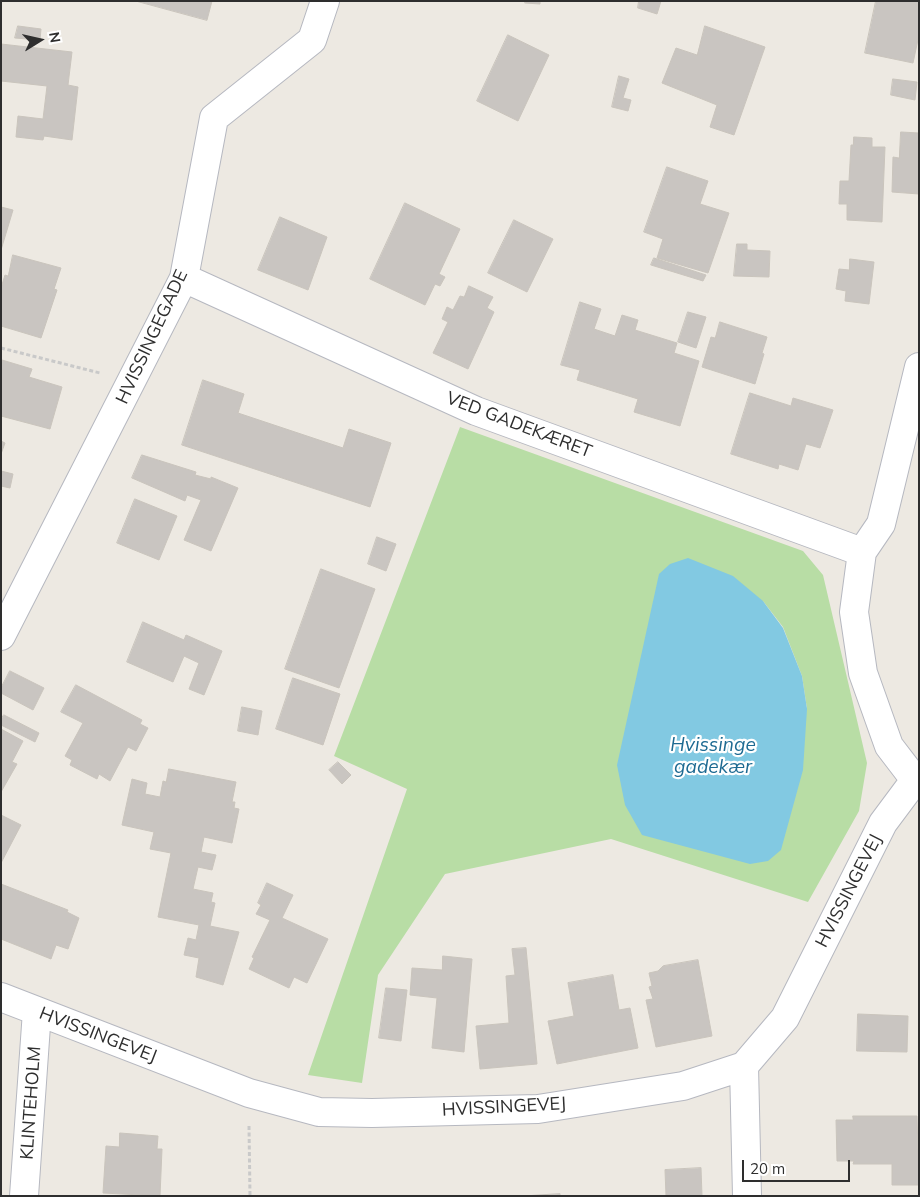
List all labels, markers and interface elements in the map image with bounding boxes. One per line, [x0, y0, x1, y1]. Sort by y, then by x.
north arrow [15, 15, 65, 65]
text: N [45, 31, 65, 44]
street label: HVISSINGEGADE [111, 266, 193, 408]
street label: VED GADEKÆRET [443, 387, 595, 463]
water label: Hvissinge gadekær [670, 734, 756, 778]
street label: HVISSINGEVEJ [811, 831, 887, 951]
street label: HVISSINGEVEJ [36, 1003, 160, 1067]
street label: KLINTEHOLM [16, 1046, 46, 1160]
street label: HVISSINGEVEJ [441, 1093, 567, 1121]
scale bar [745, 1150, 852, 1182]
text: 20 m [750, 1159, 785, 1178]

